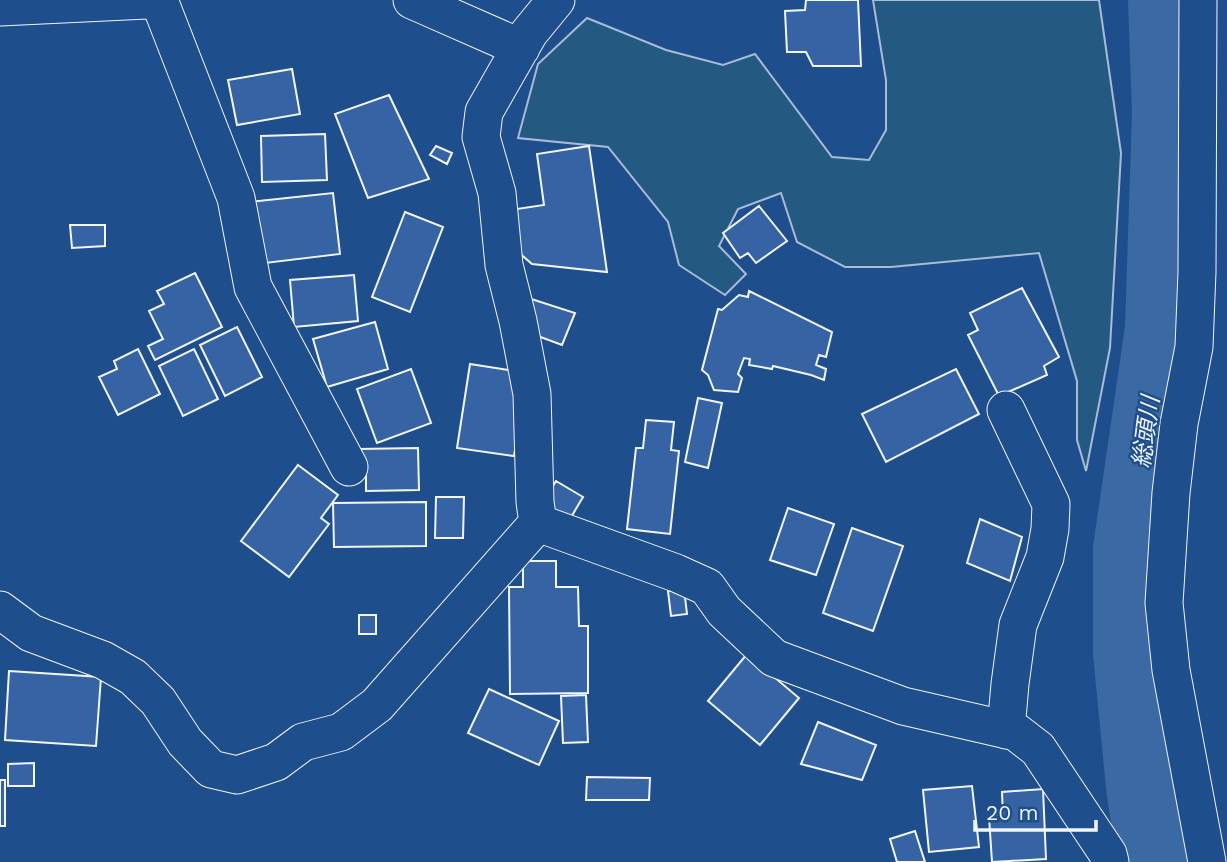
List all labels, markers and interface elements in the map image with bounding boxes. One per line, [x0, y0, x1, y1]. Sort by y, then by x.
water label: 総頭川 [1127, 391, 1165, 470]
scale bar [975, 788, 1096, 832]
text: 20 m [986, 800, 1038, 825]

